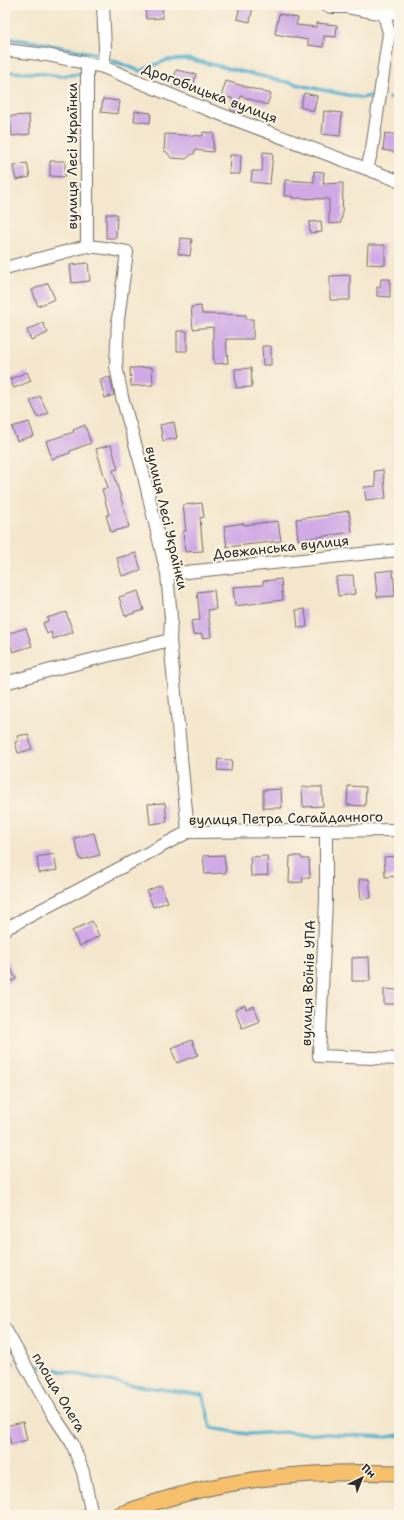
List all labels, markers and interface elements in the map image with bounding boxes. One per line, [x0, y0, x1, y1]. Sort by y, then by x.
street label: Дрогобицька вулиця [140, 59, 280, 127]
street label: вулиця Лесі Українки [63, 83, 81, 229]
street label: вулиця Лесі Українки [142, 444, 192, 592]
street label: Довжанська вулиця [212, 531, 350, 563]
street label: вулиця Петра Сагайдачного [189, 807, 383, 829]
street label: вулиця Воїнів УПА [297, 920, 319, 1046]
street label: площа Олега [28, 1349, 90, 1435]
north arrow [342, 1458, 382, 1498]
text: Пн [358, 1461, 379, 1481]

